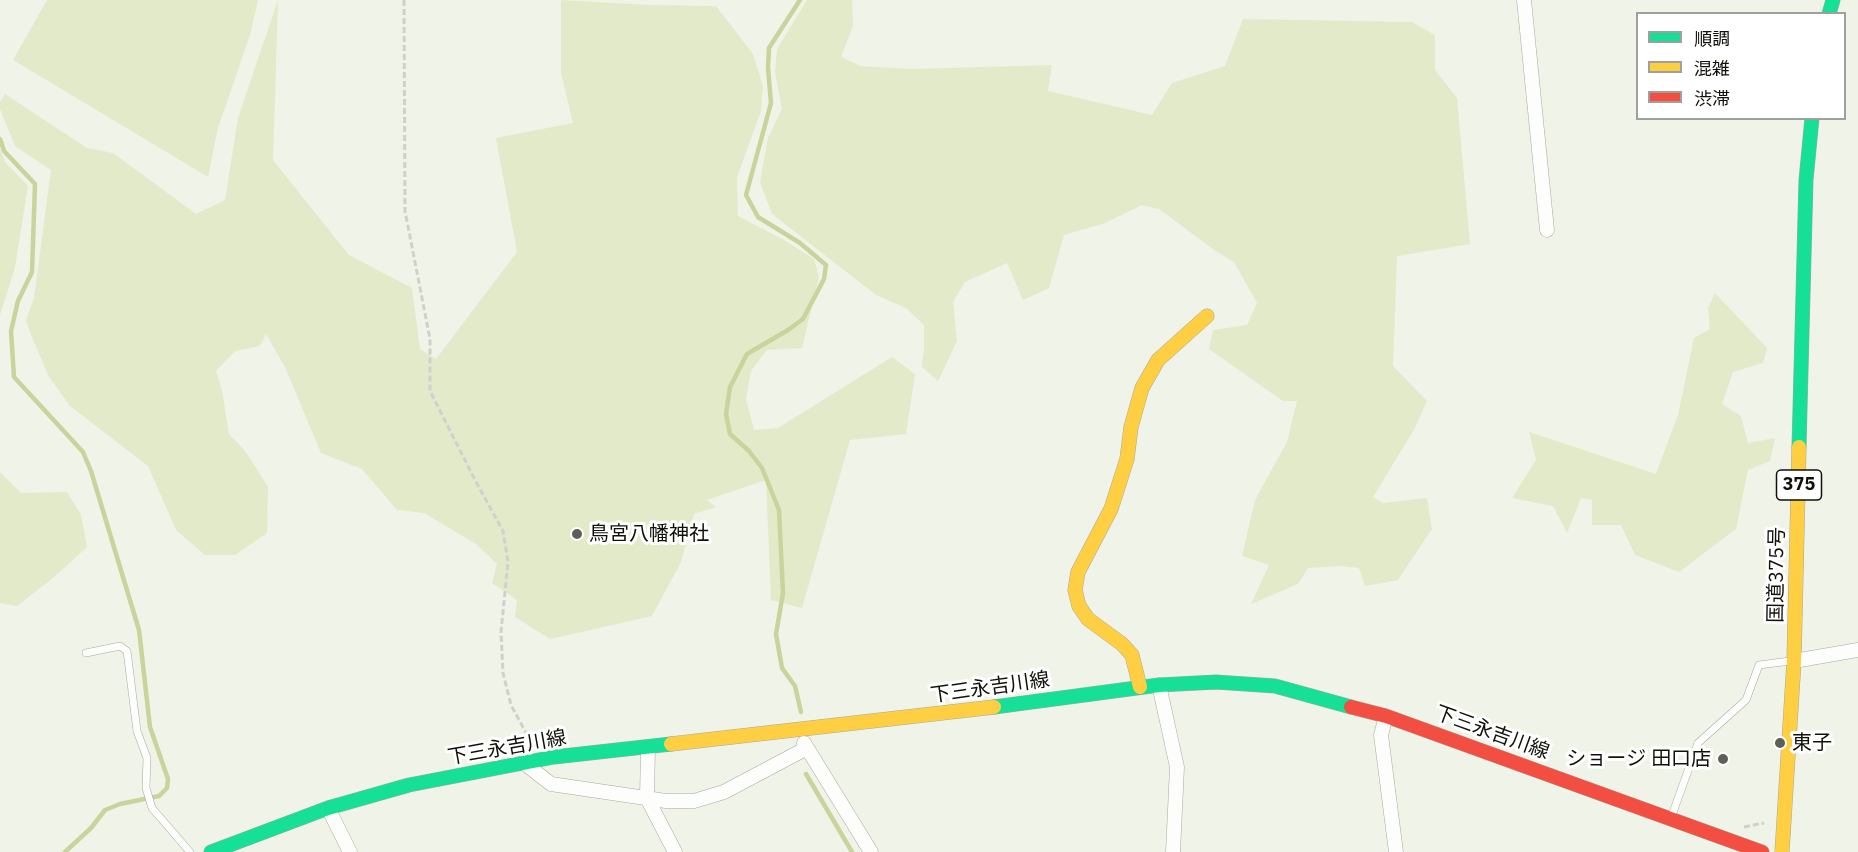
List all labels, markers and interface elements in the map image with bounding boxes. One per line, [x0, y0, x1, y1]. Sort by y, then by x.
legend [1636, 12, 1846, 120]
text: 順調 [1694, 27, 1730, 50]
text: 混雑 [1694, 57, 1730, 80]
text: 渋滞 [1694, 87, 1730, 110]
road number: 375 [1776, 470, 1822, 500]
place label: 鳥宮八幡神社 [589, 522, 709, 546]
marker: 鳥宮八幡神社 [570, 527, 584, 541]
street label: 国道375号 [1764, 527, 1790, 623]
street label: 下三永吉川線 [929, 668, 1051, 708]
street label: 下三永吉川線 [1432, 701, 1552, 765]
street label: 下三永吉川線 [446, 726, 568, 770]
place label: 東子 [1792, 731, 1832, 755]
marker: 東子 [1773, 736, 1787, 750]
place label: ショージ 田口店 [1566, 747, 1711, 771]
marker: ショージ 田口店 [1716, 752, 1730, 766]

